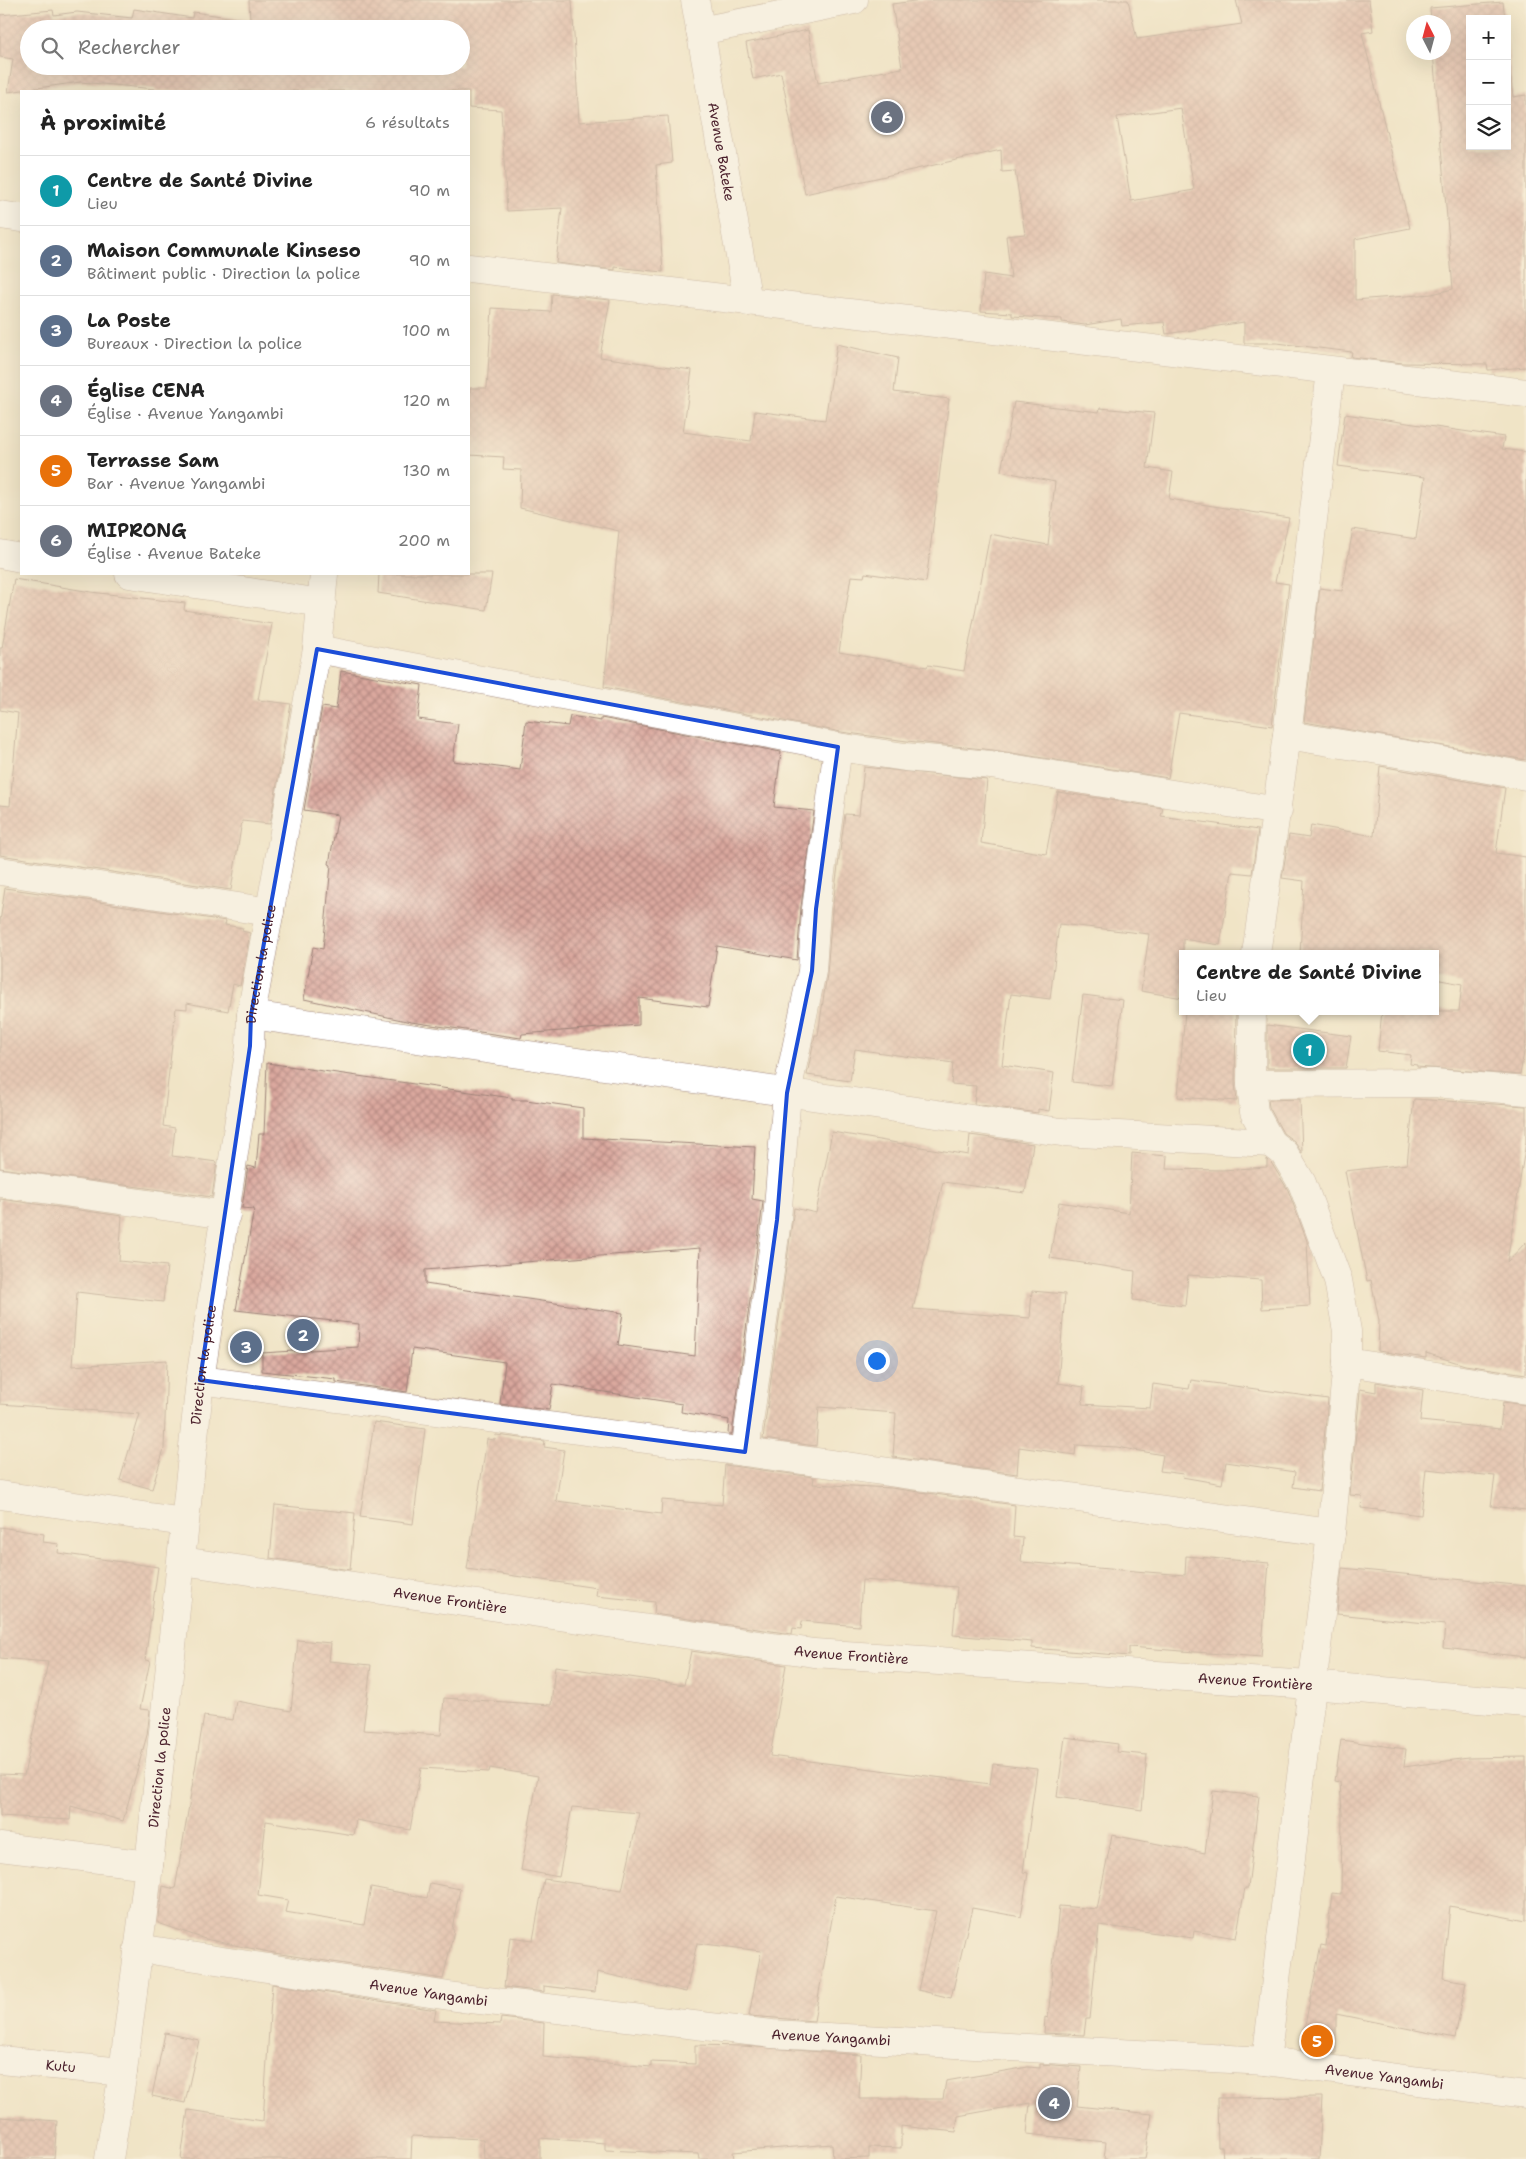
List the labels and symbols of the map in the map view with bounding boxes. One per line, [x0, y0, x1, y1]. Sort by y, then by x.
north arrow [1406, 15, 1451, 60]
pin: 6 [871, 98, 903, 136]
street label: Avenue Bateke [704, 101, 739, 202]
street label: Direction la police [242, 903, 280, 1024]
pin: 1 [1293, 1031, 1325, 1069]
street label: Direction la police [186, 1303, 220, 1426]
pin: 2 [287, 1316, 319, 1354]
pin: 3 [230, 1328, 262, 1366]
your location [864, 1348, 890, 1374]
street label: Avenue Frontière [392, 1583, 509, 1617]
street label: Avenue Frontière [793, 1641, 909, 1668]
street label: Avenue Frontière [1197, 1669, 1314, 1694]
street label: Direction la police [144, 1706, 175, 1829]
street label: Avenue Yangambi [368, 1975, 489, 2010]
pin: 5 [1301, 2022, 1333, 2060]
street label: Avenue Yangambi [771, 2025, 891, 2049]
street label: Kutu [45, 2055, 77, 2076]
street label: Avenue Yangambi [1324, 2060, 1445, 2093]
pin: 4 [1038, 2084, 1070, 2122]

